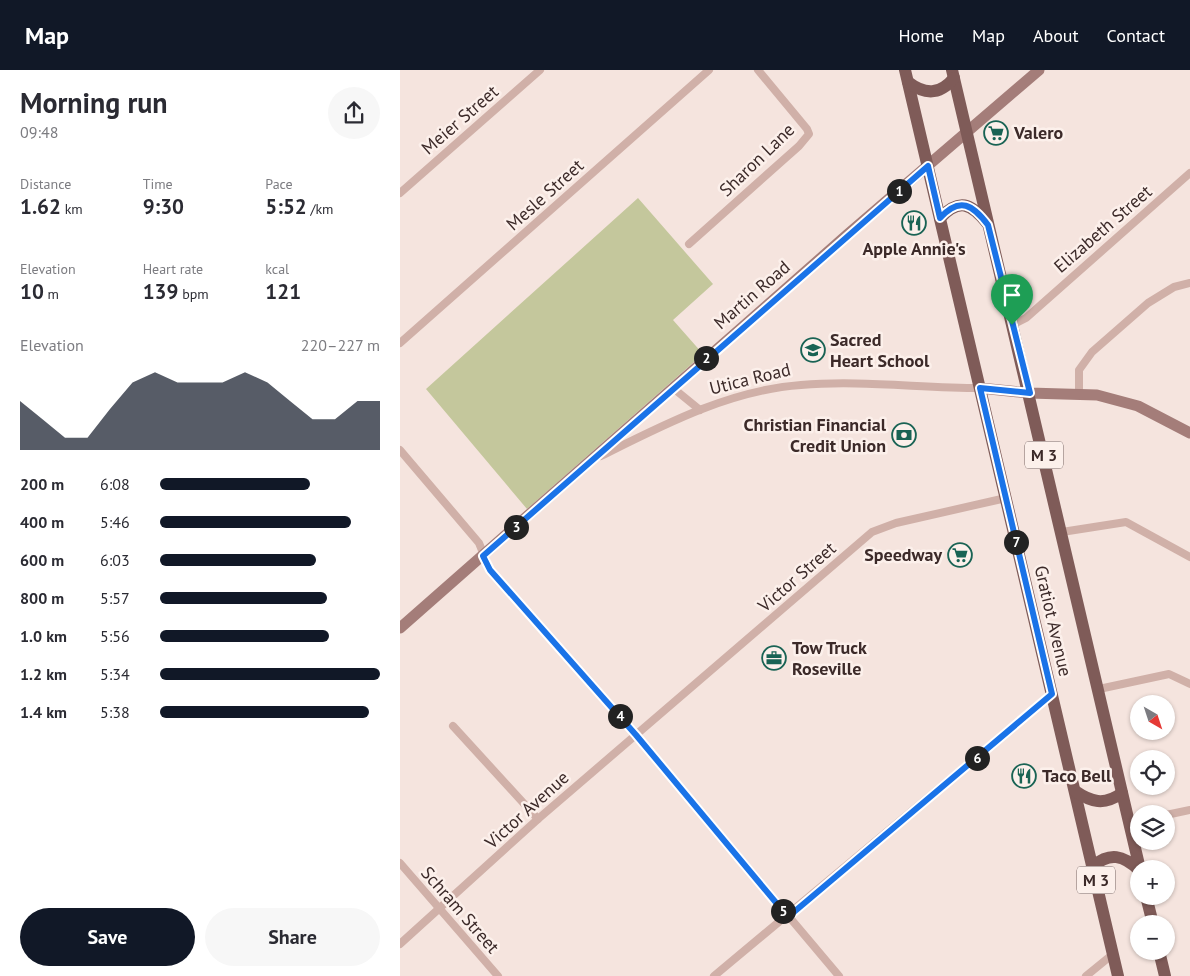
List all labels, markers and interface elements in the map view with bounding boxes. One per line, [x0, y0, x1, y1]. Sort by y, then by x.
text: Map [25, 20, 69, 51]
text: Home [898, 24, 944, 47]
text: Map [972, 24, 1005, 47]
text: About [1033, 24, 1079, 47]
text: Contact [1107, 24, 1165, 47]
street label: Meier Street [417, 80, 503, 159]
text: Morning run [20, 84, 168, 121]
button: share [328, 87, 380, 139]
street label: Sharon Lane [714, 118, 799, 201]
supermarket icon: Valero [983, 120, 1009, 146]
place label: Valero [1013, 121, 1063, 144]
text: 09:48 [20, 122, 58, 142]
street label: Mesle Street [501, 154, 588, 235]
text: Distance [20, 175, 71, 193]
text: Time [143, 175, 173, 193]
text: Pace [265, 175, 293, 193]
pin: 1 [886, 178, 912, 204]
street label: Elizabeth Street [1049, 180, 1156, 277]
text: 1 [896, 182, 903, 200]
text: 1.62 [20, 193, 61, 220]
text: 9:30 [143, 193, 184, 220]
text: 5:52 [265, 193, 307, 220]
text: km [61, 200, 83, 218]
text: /km [307, 200, 333, 218]
restaurant icon: Apple Annie's [901, 210, 927, 236]
place label: Apple Annie's [862, 237, 966, 260]
street label: Martin Road [709, 255, 795, 334]
text: Elevation [20, 260, 76, 278]
text: Heart rate [143, 260, 203, 278]
text: kcal [265, 260, 289, 278]
pin [991, 274, 1033, 325]
text: 10 [20, 278, 44, 305]
text: 139 [143, 278, 178, 305]
text: 121 [265, 278, 301, 305]
icon: arrive [998, 281, 1026, 309]
text: m [44, 285, 59, 303]
text: bpm [178, 285, 209, 303]
place label: Sacred Heart School [830, 328, 930, 372]
text: Elevation [20, 335, 84, 355]
text: 220–227 m [301, 335, 380, 355]
school or university icon: Sacred Heart School [800, 337, 826, 363]
pin: 2 [694, 346, 718, 370]
text: 2 [703, 349, 710, 367]
street label: Utica Road [707, 357, 793, 400]
place label: Christian Financial Credit Union [744, 413, 887, 457]
bank icon: Christian Financial Credit Union [891, 422, 917, 448]
road number: M 3 [1025, 442, 1063, 468]
text: 200 m [20, 474, 64, 494]
text: 6:08 [100, 474, 130, 494]
text: 400 m [20, 512, 64, 532]
text: 5:46 [100, 512, 130, 532]
pin: 3 [504, 514, 528, 540]
text: 3 [513, 518, 520, 536]
pin: 7 [1004, 530, 1028, 554]
text: 7 [1013, 533, 1020, 551]
street label: Victor Street [752, 537, 840, 617]
supermarket icon: Speedway [947, 542, 973, 568]
place label: Speedway [864, 543, 942, 566]
text: 600 m [20, 550, 64, 570]
text: 6:03 [100, 550, 130, 570]
street label: Gratiot Avenue [1030, 563, 1077, 679]
text: 800 m [20, 588, 64, 608]
text: 5:57 [100, 588, 130, 608]
text: 1.0 km [20, 626, 67, 646]
text: 5:56 [100, 626, 130, 646]
place label: Tow Truck Roseville [792, 636, 867, 680]
office icon: Tow Truck Roseville [761, 645, 787, 671]
text: 1.2 km [20, 664, 67, 684]
text: 5:34 [100, 664, 130, 684]
north arrow [1130, 695, 1175, 740]
map controls [1130, 695, 1175, 960]
text: 1.4 km [20, 702, 67, 722]
text: 5:38 [100, 702, 130, 722]
pin: 4 [608, 704, 632, 728]
text: 4 [617, 707, 624, 725]
pin: 6 [964, 746, 990, 770]
text: 6 [974, 749, 981, 767]
button: locate [1130, 750, 1175, 795]
restaurant icon: Taco Bell [1011, 763, 1037, 789]
place label: Taco Bell [1042, 764, 1112, 787]
street label: Victor Avenue [479, 766, 573, 854]
button: layers [1130, 805, 1175, 850]
button: + [1130, 860, 1175, 905]
street label: Schram Street [416, 861, 504, 958]
road number: M 3 [1077, 866, 1115, 894]
pin: 5 [770, 898, 796, 924]
text: 5 [780, 902, 787, 920]
button: Save [20, 908, 195, 966]
button: Share [205, 908, 380, 966]
button: − [1130, 915, 1175, 960]

